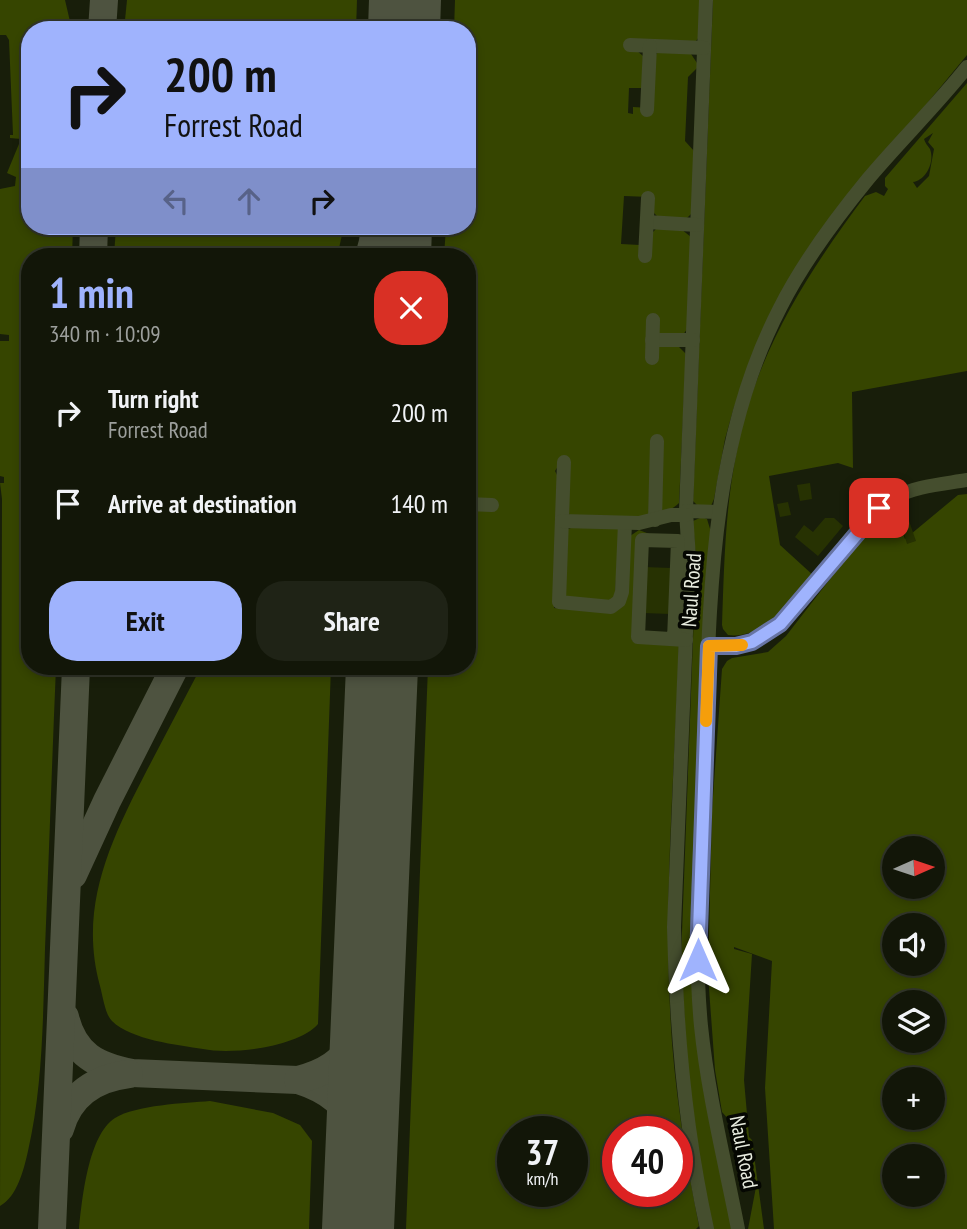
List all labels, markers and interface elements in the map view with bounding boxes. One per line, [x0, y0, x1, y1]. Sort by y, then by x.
text: 200 m [164, 42, 277, 106]
icon: right [49, 49, 140, 140]
text: Forrest Road [164, 104, 303, 146]
icon: left [157, 182, 195, 220]
icon: ahead [230, 182, 268, 220]
icon: right [303, 182, 341, 220]
text: 1 min [49, 265, 134, 320]
button: close [374, 271, 448, 345]
text: 340 m · 10:09 [49, 319, 161, 348]
text: Turn right [108, 382, 199, 415]
icon: right [49, 394, 87, 432]
text: 200 m [390, 396, 448, 429]
text: Forrest Road [108, 415, 208, 444]
pin [849, 478, 909, 538]
icon: arrive [49, 485, 87, 523]
text: Arrive at destination [108, 487, 297, 520]
text: 140 m [390, 487, 448, 520]
icon: arrive [860, 489, 898, 527]
street label: Naul Road [675, 552, 707, 628]
button: Exit [49, 581, 242, 661]
button: Share [256, 581, 448, 661]
north arrow [882, 836, 945, 900]
map controls [882, 836, 945, 1207]
button: sound [882, 913, 945, 976]
position arrow [661, 923, 735, 997]
button: layers [882, 990, 945, 1053]
button: + [882, 1067, 945, 1130]
street label: Naul Road [724, 1113, 764, 1191]
speed limit sign: 40 [602, 1116, 693, 1207]
text: 37 [526, 1129, 559, 1175]
button: − [882, 1144, 945, 1207]
text: km/h [527, 1167, 558, 1190]

